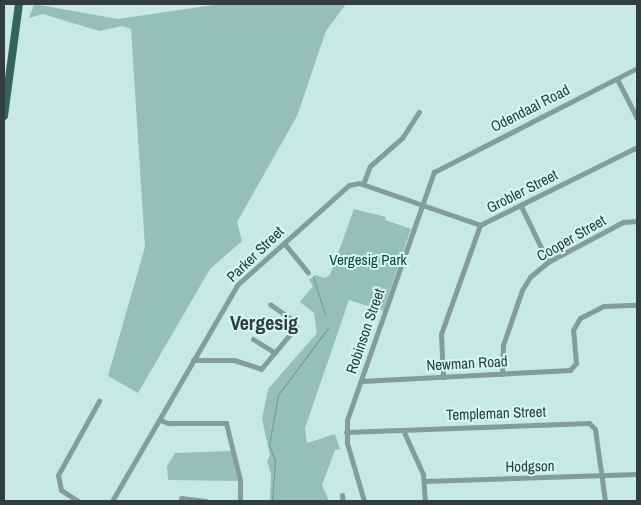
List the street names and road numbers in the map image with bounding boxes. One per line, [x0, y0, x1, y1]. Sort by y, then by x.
street label: Odendaal Road [488, 80, 572, 136]
street label: Grobler Street [483, 165, 561, 217]
street label: Cooper Street [533, 211, 609, 265]
street label: Parker Street [223, 222, 287, 286]
street label: Robinson Street [342, 286, 388, 376]
street label: Newman Road [426, 352, 508, 374]
street label: Templeman Street [446, 402, 546, 424]
street label: Hodgson [505, 457, 555, 475]

